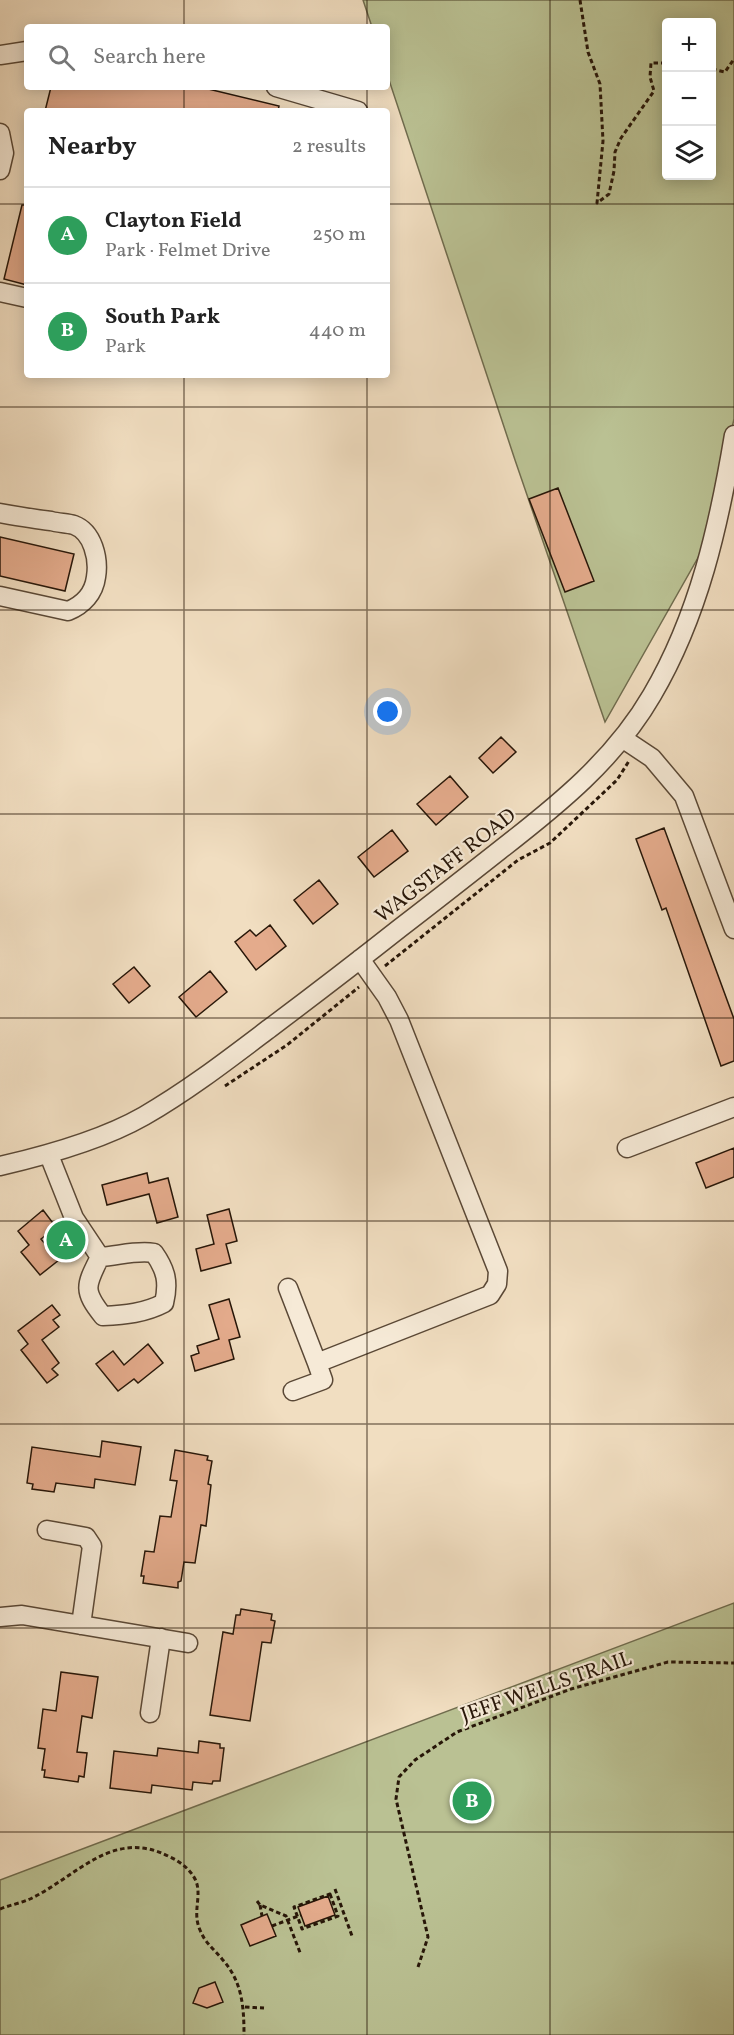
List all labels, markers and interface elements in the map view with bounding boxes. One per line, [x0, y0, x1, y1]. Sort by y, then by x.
map controls [662, 18, 716, 180]
button: + [662, 18, 716, 72]
search box [24, 24, 390, 90]
icon: search [45, 41, 78, 74]
text: Search here [93, 42, 206, 73]
button: − [662, 72, 716, 126]
button: layers [662, 126, 716, 180]
text: Nearby [48, 129, 137, 165]
text: 2 results [292, 133, 366, 161]
text: Clayton Field [105, 206, 242, 237]
text: A [60, 221, 75, 249]
text: 250 m [312, 221, 366, 249]
text: Park · Felmet Drive [105, 237, 271, 265]
text: South Park [105, 302, 220, 333]
text: B [61, 317, 74, 345]
text: 440 m [309, 317, 366, 345]
text: Park [105, 333, 146, 361]
your location [373, 697, 402, 726]
street label: WAGSTAFF ROAD [369, 802, 523, 931]
pin: A [46, 1218, 86, 1262]
street label: JEFF WELLS TRAIL [457, 1644, 636, 1730]
pin: B [452, 1778, 492, 1824]

